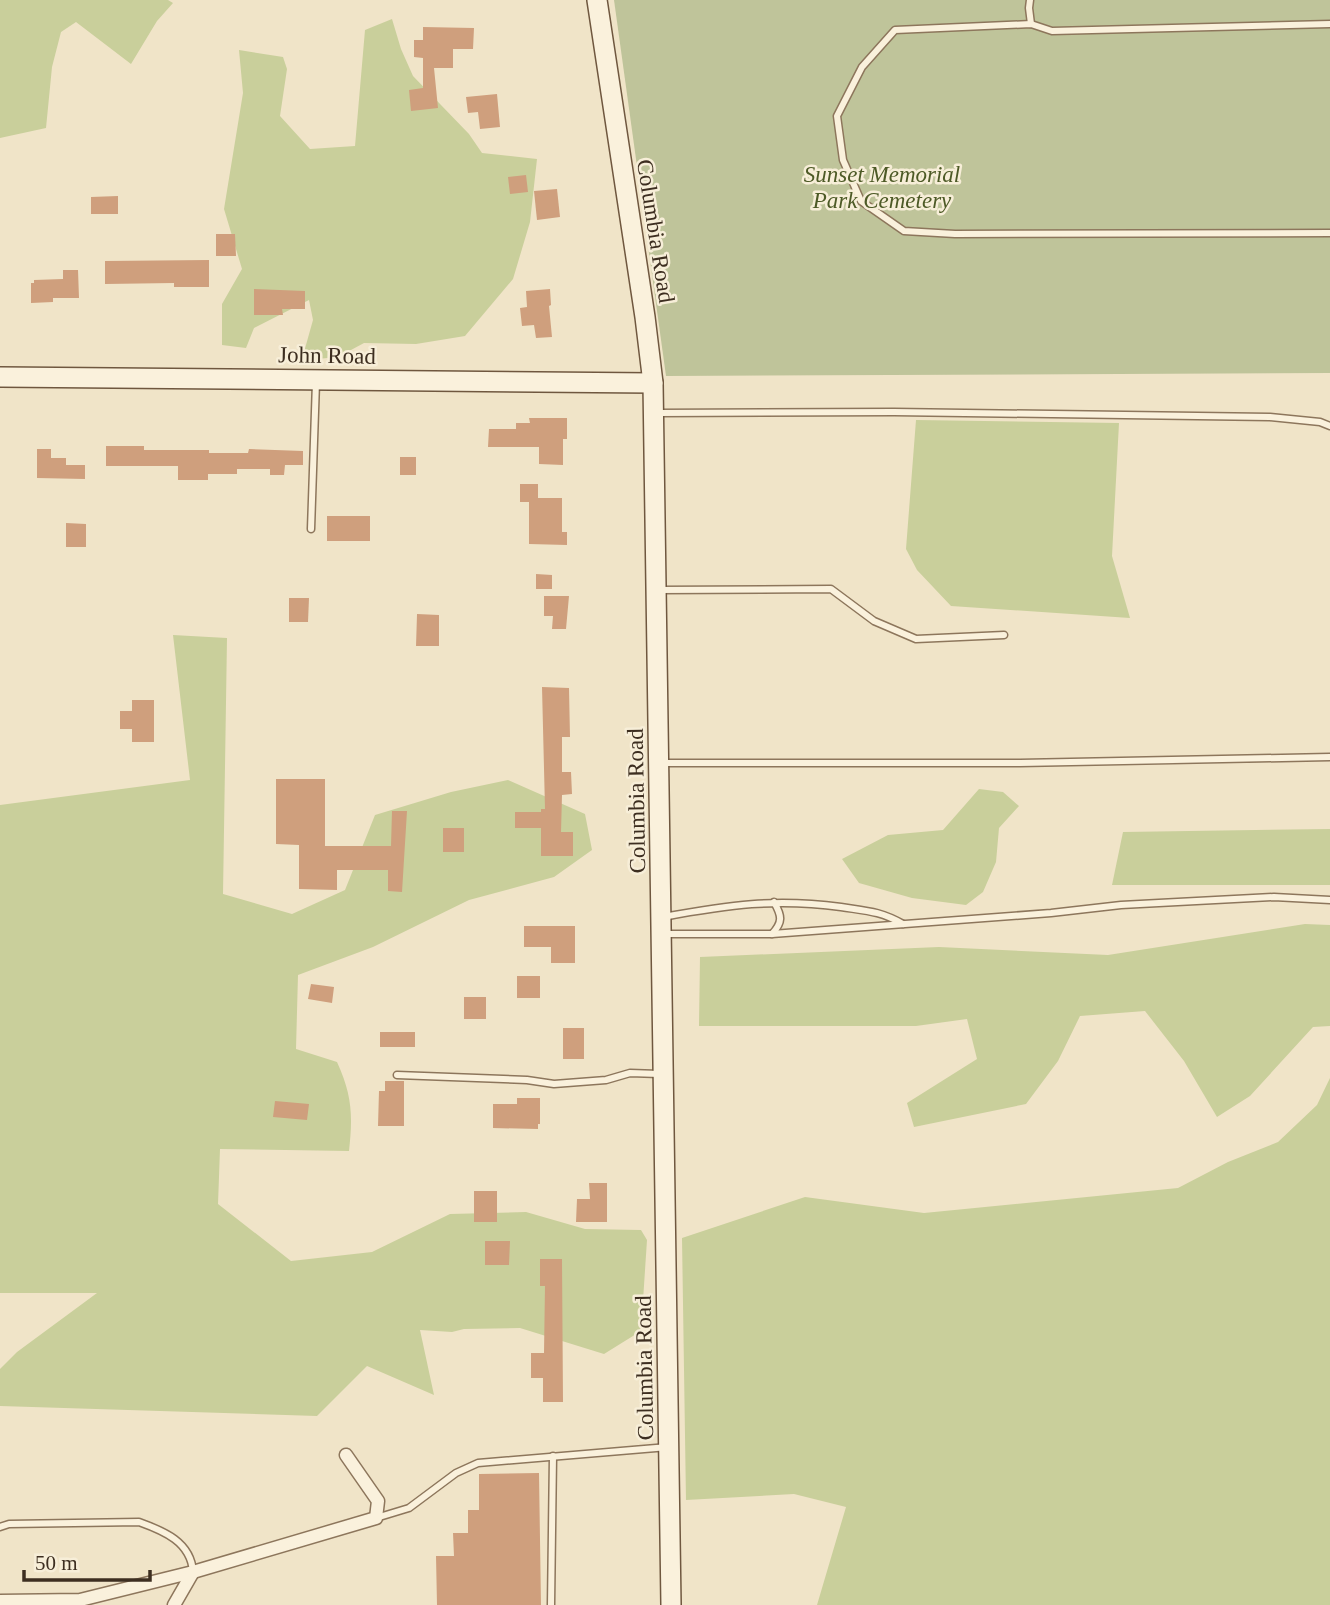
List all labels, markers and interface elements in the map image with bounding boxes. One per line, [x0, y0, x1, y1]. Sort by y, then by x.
street label: Columbia Road [632, 157, 679, 305]
park label: Sunset Memorial Park Cemetery [804, 162, 960, 213]
street label: John Road [278, 342, 377, 369]
street label: Columbia Road [623, 728, 650, 874]
street label: Columbia Road [631, 1295, 658, 1441]
scale bar [24, 1538, 150, 1582]
text: 50 m [35, 1551, 78, 1575]

